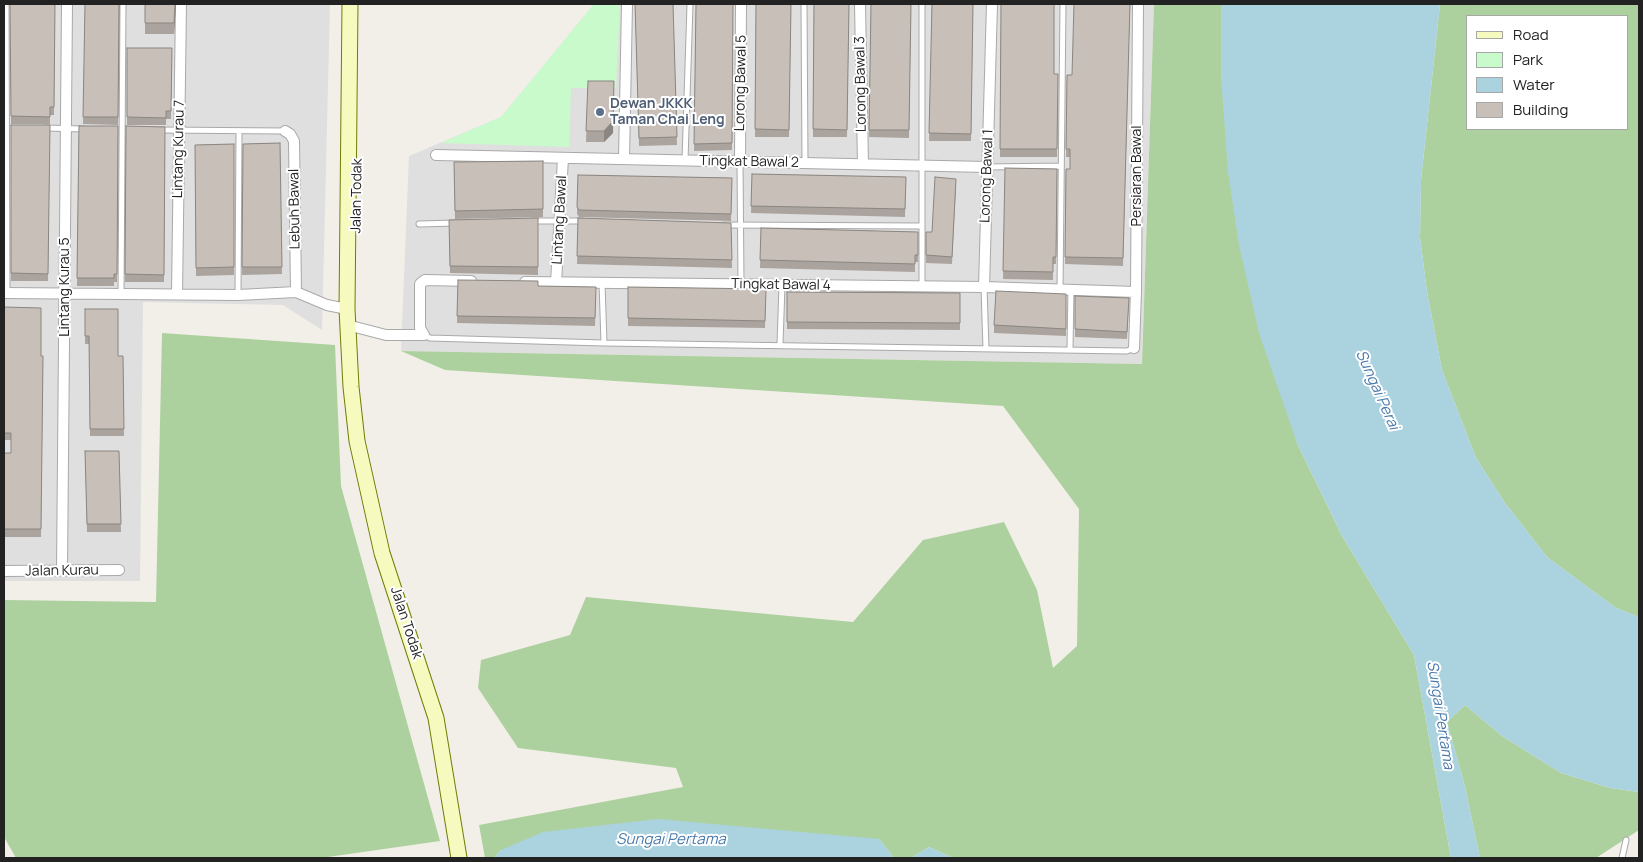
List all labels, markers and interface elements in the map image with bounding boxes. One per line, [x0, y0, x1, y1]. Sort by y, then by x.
legend [1466, 15, 1628, 130]
text: Road [1513, 24, 1549, 45]
street label: Lorong Bawal 5 [732, 35, 750, 131]
street label: Lorong Bawal 3 [852, 36, 870, 132]
text: Park [1513, 49, 1543, 70]
text: Water [1513, 74, 1555, 95]
place label: Dewan JKKK Taman Chai Leng [610, 96, 725, 128]
text: Building [1513, 99, 1568, 120]
street label: Lintang Kurau 7 [170, 100, 188, 198]
marker: Dewan JKKK Taman Chai Leng [594, 106, 606, 118]
street label: Persiaran Bawal [1129, 126, 1145, 226]
street label: Lorong Bawal 1 [977, 129, 997, 223]
street label: Tingkat Bawal 2 [699, 153, 799, 171]
street label: Jalan Todak [348, 158, 366, 234]
street label: Lebuh Bawal [286, 169, 304, 249]
street label: Lintang Bawal [549, 175, 571, 265]
street label: Lintang Kurau 5 [57, 237, 73, 337]
street label: Tingkat Bawal 4 [731, 276, 831, 294]
water label: Sungai Perai [1351, 347, 1403, 433]
street label: Jalan Kurau [25, 562, 99, 580]
street label: Jalan Todak [386, 585, 426, 661]
water label: Sungai Pertama [1423, 660, 1457, 770]
water label: Sungai Pertama [616, 831, 726, 849]

